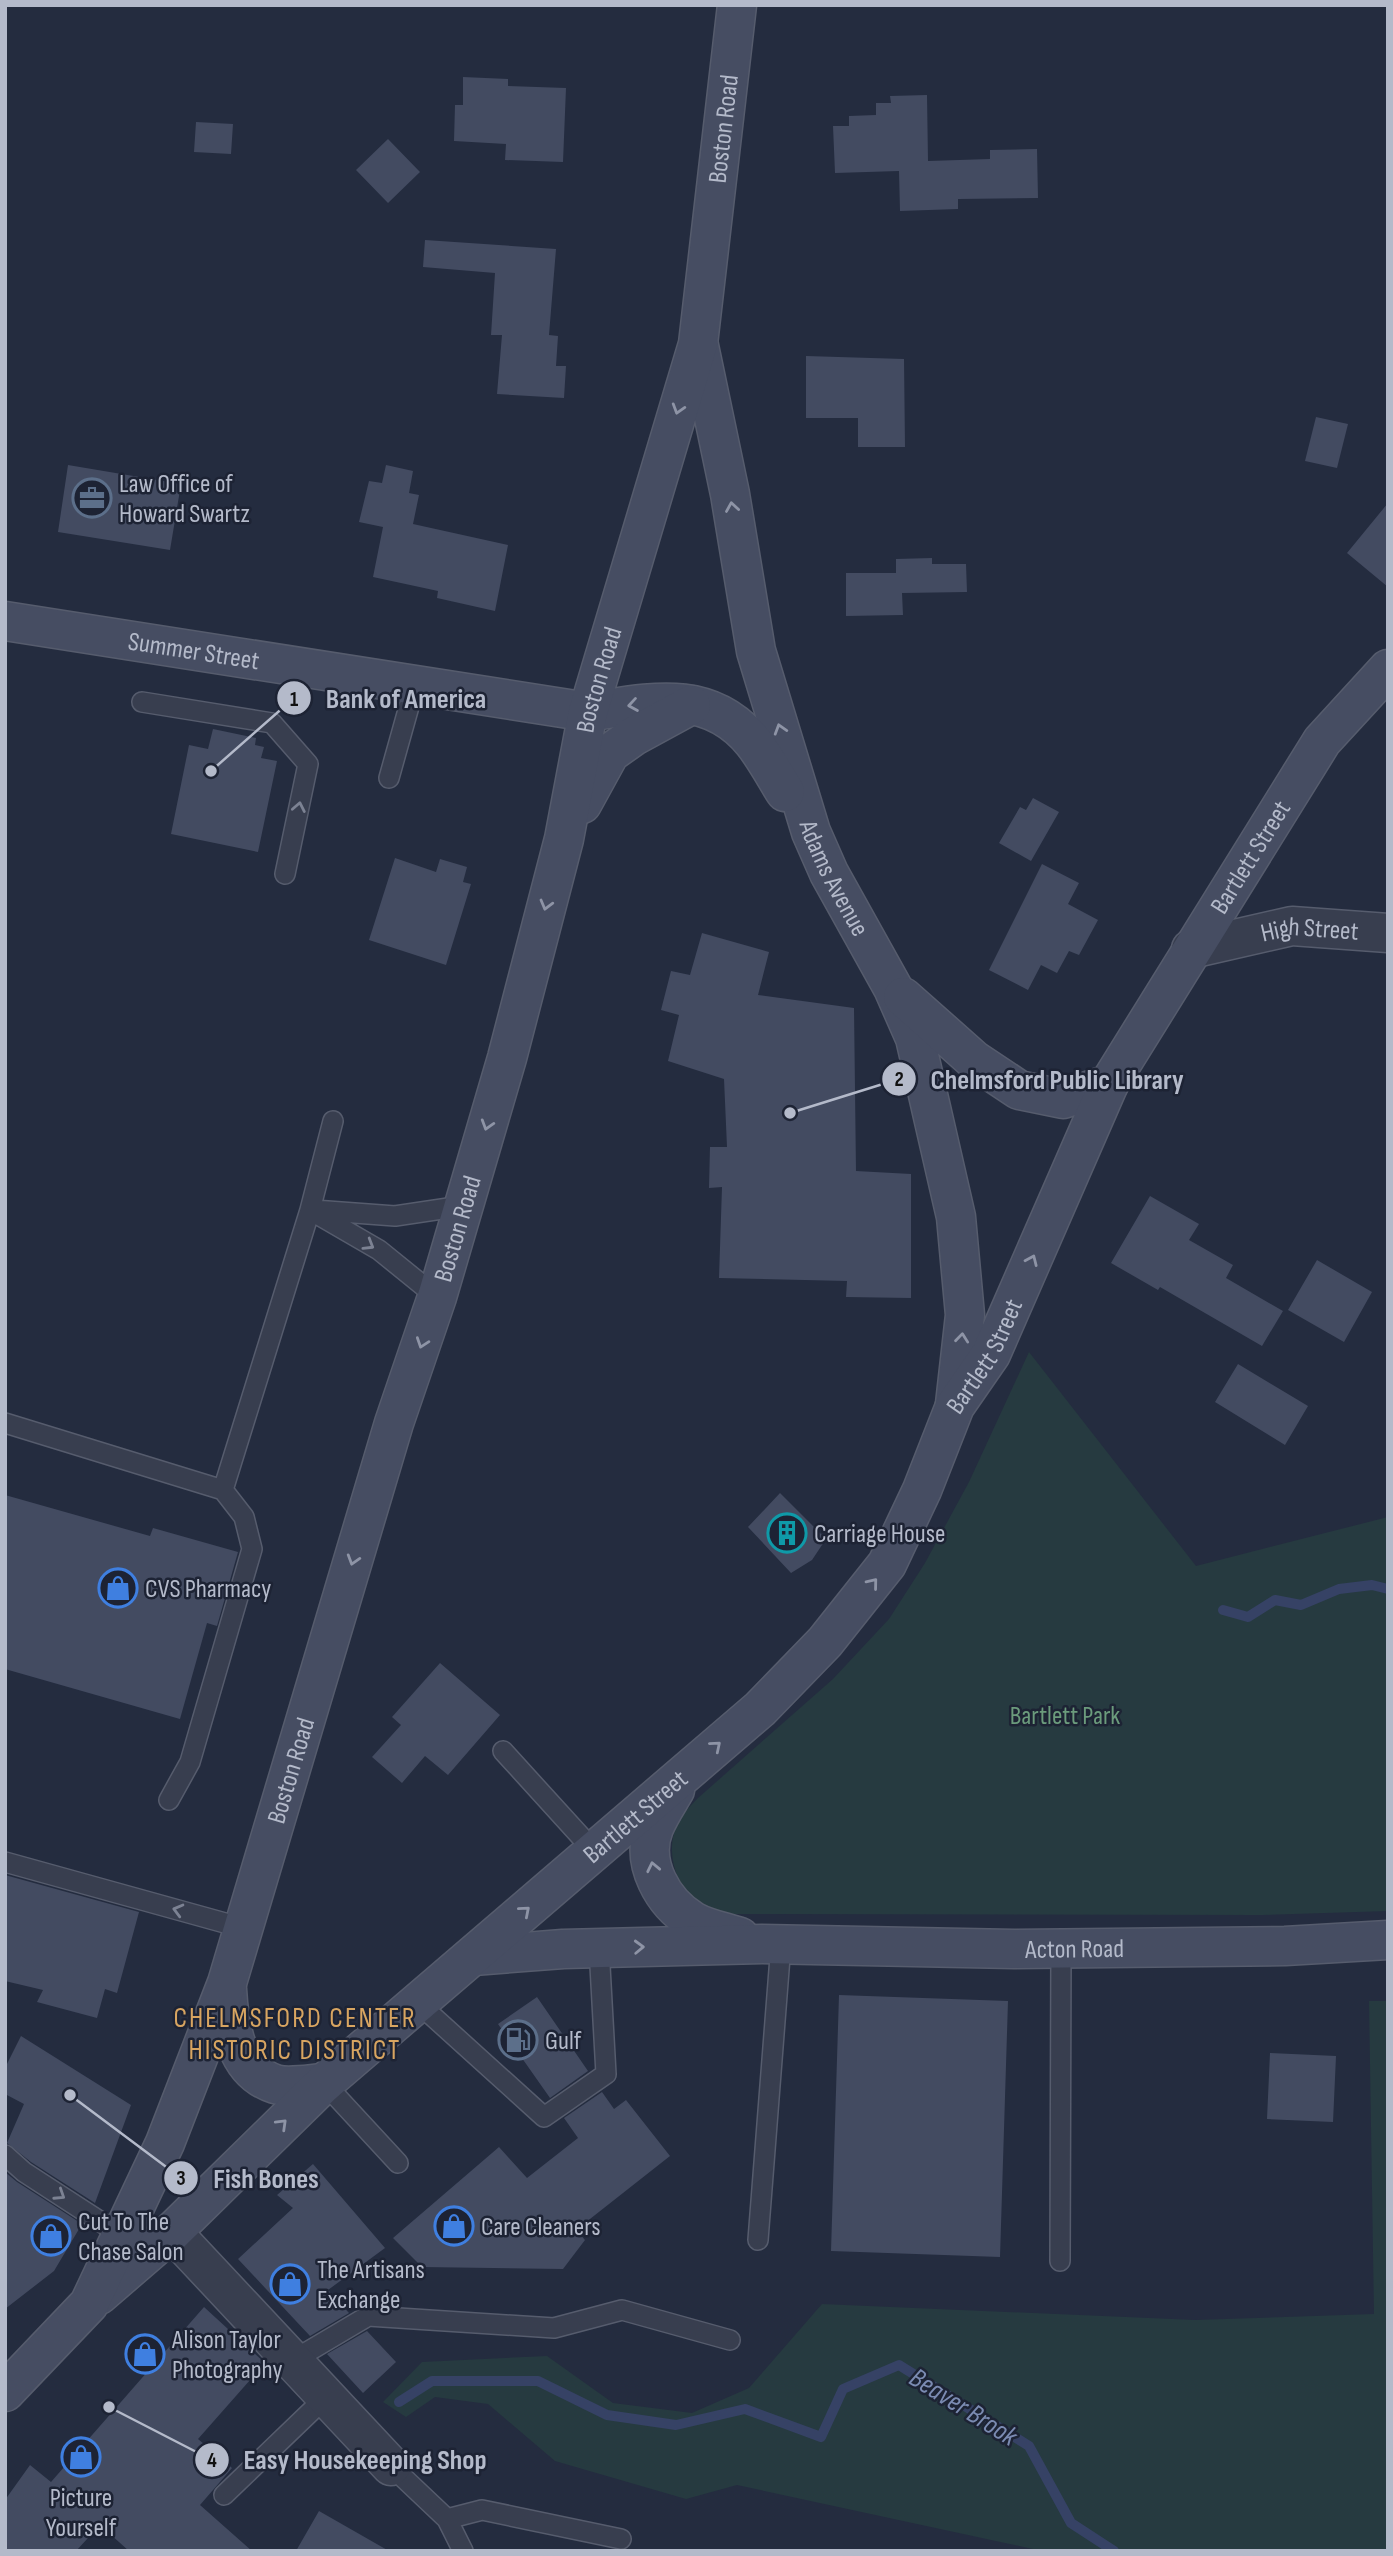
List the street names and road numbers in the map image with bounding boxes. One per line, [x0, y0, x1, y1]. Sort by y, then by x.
street label: Boston Road [703, 73, 746, 185]
street label: Boston Road [570, 624, 630, 736]
street label: Summer Street [126, 626, 261, 677]
street label: Bartlett Street [1204, 795, 1298, 920]
street label: Adams Avenue [791, 816, 875, 942]
street label: High Street [1258, 912, 1360, 950]
street label: Boston Road [428, 1172, 489, 1286]
street label: Bartlett Street [940, 1295, 1030, 1420]
street label: Boston Road [261, 1714, 322, 1828]
street label: Bartlett Street [577, 1764, 694, 1871]
street label: Acton Road [1024, 1934, 1124, 1966]

